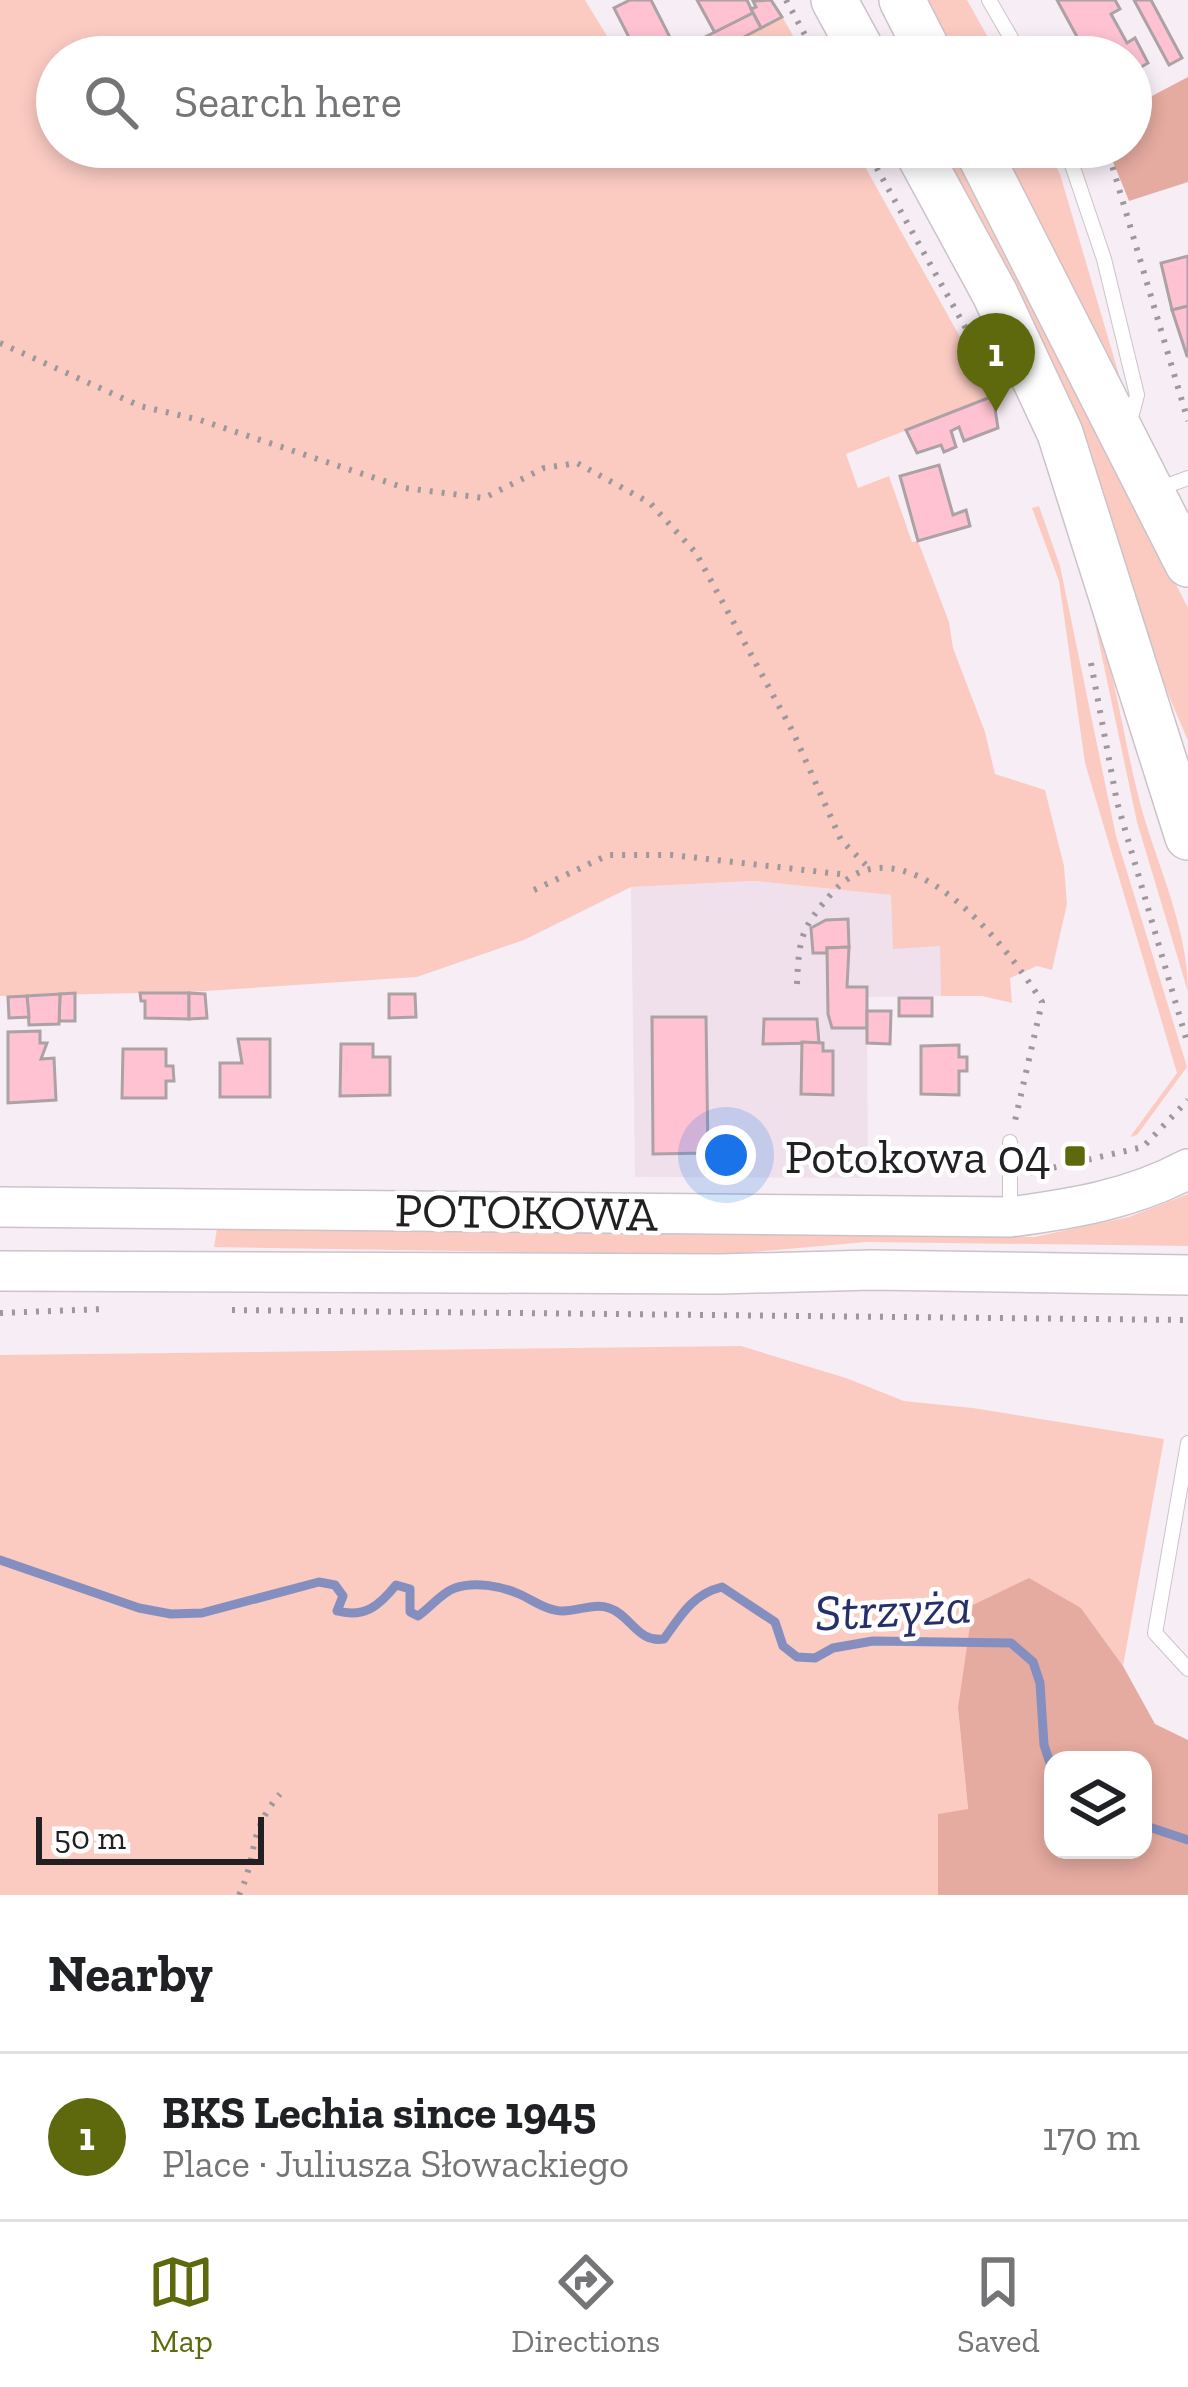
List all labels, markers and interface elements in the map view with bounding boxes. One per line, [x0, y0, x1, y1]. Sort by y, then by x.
search box [36, 36, 1152, 168]
icon: search [78, 69, 144, 135]
text: Search here [174, 75, 402, 129]
pin: 1 [957, 313, 1035, 412]
your location [696, 1125, 756, 1185]
place label: Potokowa 04 [785, 1128, 1051, 1185]
marker: Potokowa 04 [1062, 1143, 1088, 1169]
street label: POTOKOWA [394, 1181, 659, 1243]
water label: Strzyża [813, 1574, 973, 1644]
map controls [1044, 1751, 1152, 1859]
button: layers [1044, 1751, 1152, 1859]
scale bar [36, 1811, 264, 1864]
text: 50 m [54, 1818, 126, 1857]
text: Nearby [48, 1943, 213, 2004]
text: BKS Lechia since 1945 [162, 2086, 596, 2140]
text: 1 [79, 2113, 95, 2160]
text: 170 m [1042, 2113, 1140, 2160]
text: Place · Juliusza Słowackiego [162, 2140, 629, 2187]
tab: Map [148, 2249, 214, 2360]
tab: Directions [511, 2249, 660, 2360]
tab: Saved [957, 2249, 1040, 2360]

